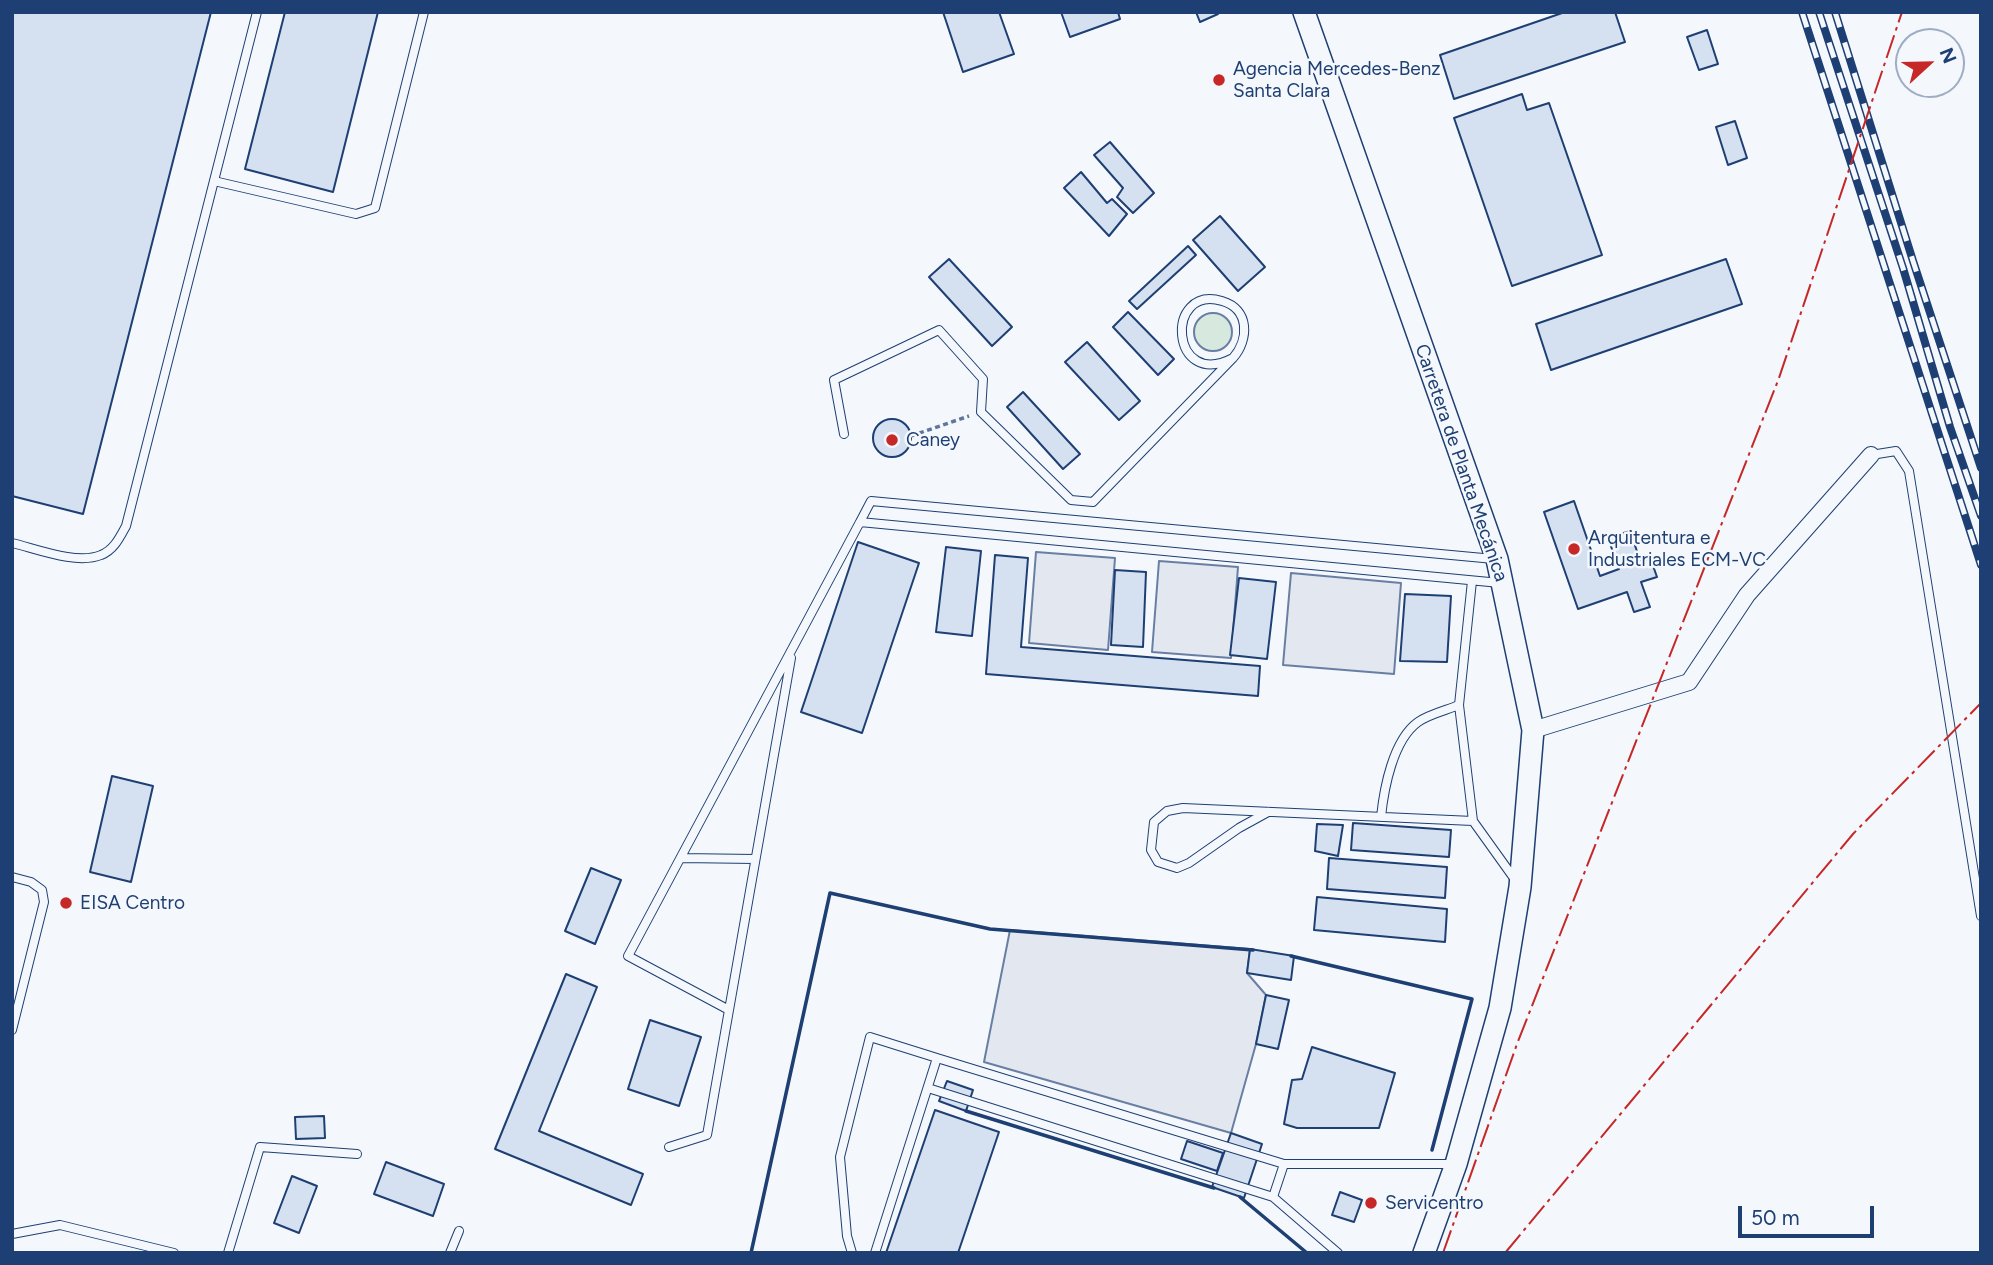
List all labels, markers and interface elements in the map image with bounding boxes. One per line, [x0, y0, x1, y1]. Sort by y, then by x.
north arrow [1895, 28, 1965, 98]
text: N [1935, 45, 1961, 67]
place label: Agencia Mercedes-Benz Santa Clara [1233, 58, 1441, 102]
marker: Agencia Mercedes-Benz Santa Clara [1211, 72, 1227, 88]
street label: Carretera de Planta Mecánica [1410, 341, 1512, 585]
place label: Caney [906, 429, 960, 451]
marker: Caney [884, 432, 900, 448]
place label: Arquitentura e Industriales ECM-VC [1588, 527, 1766, 571]
marker: Arquitentura e Industriales ECM-VC [1566, 541, 1582, 557]
place label: EISA Centro [80, 892, 185, 914]
marker: EISA Centro [58, 895, 74, 911]
place label: Servicentro [1385, 1192, 1484, 1214]
scale bar [1741, 1192, 1878, 1236]
marker: Servicentro [1363, 1195, 1379, 1211]
text: 50 m [1751, 1205, 1800, 1230]

